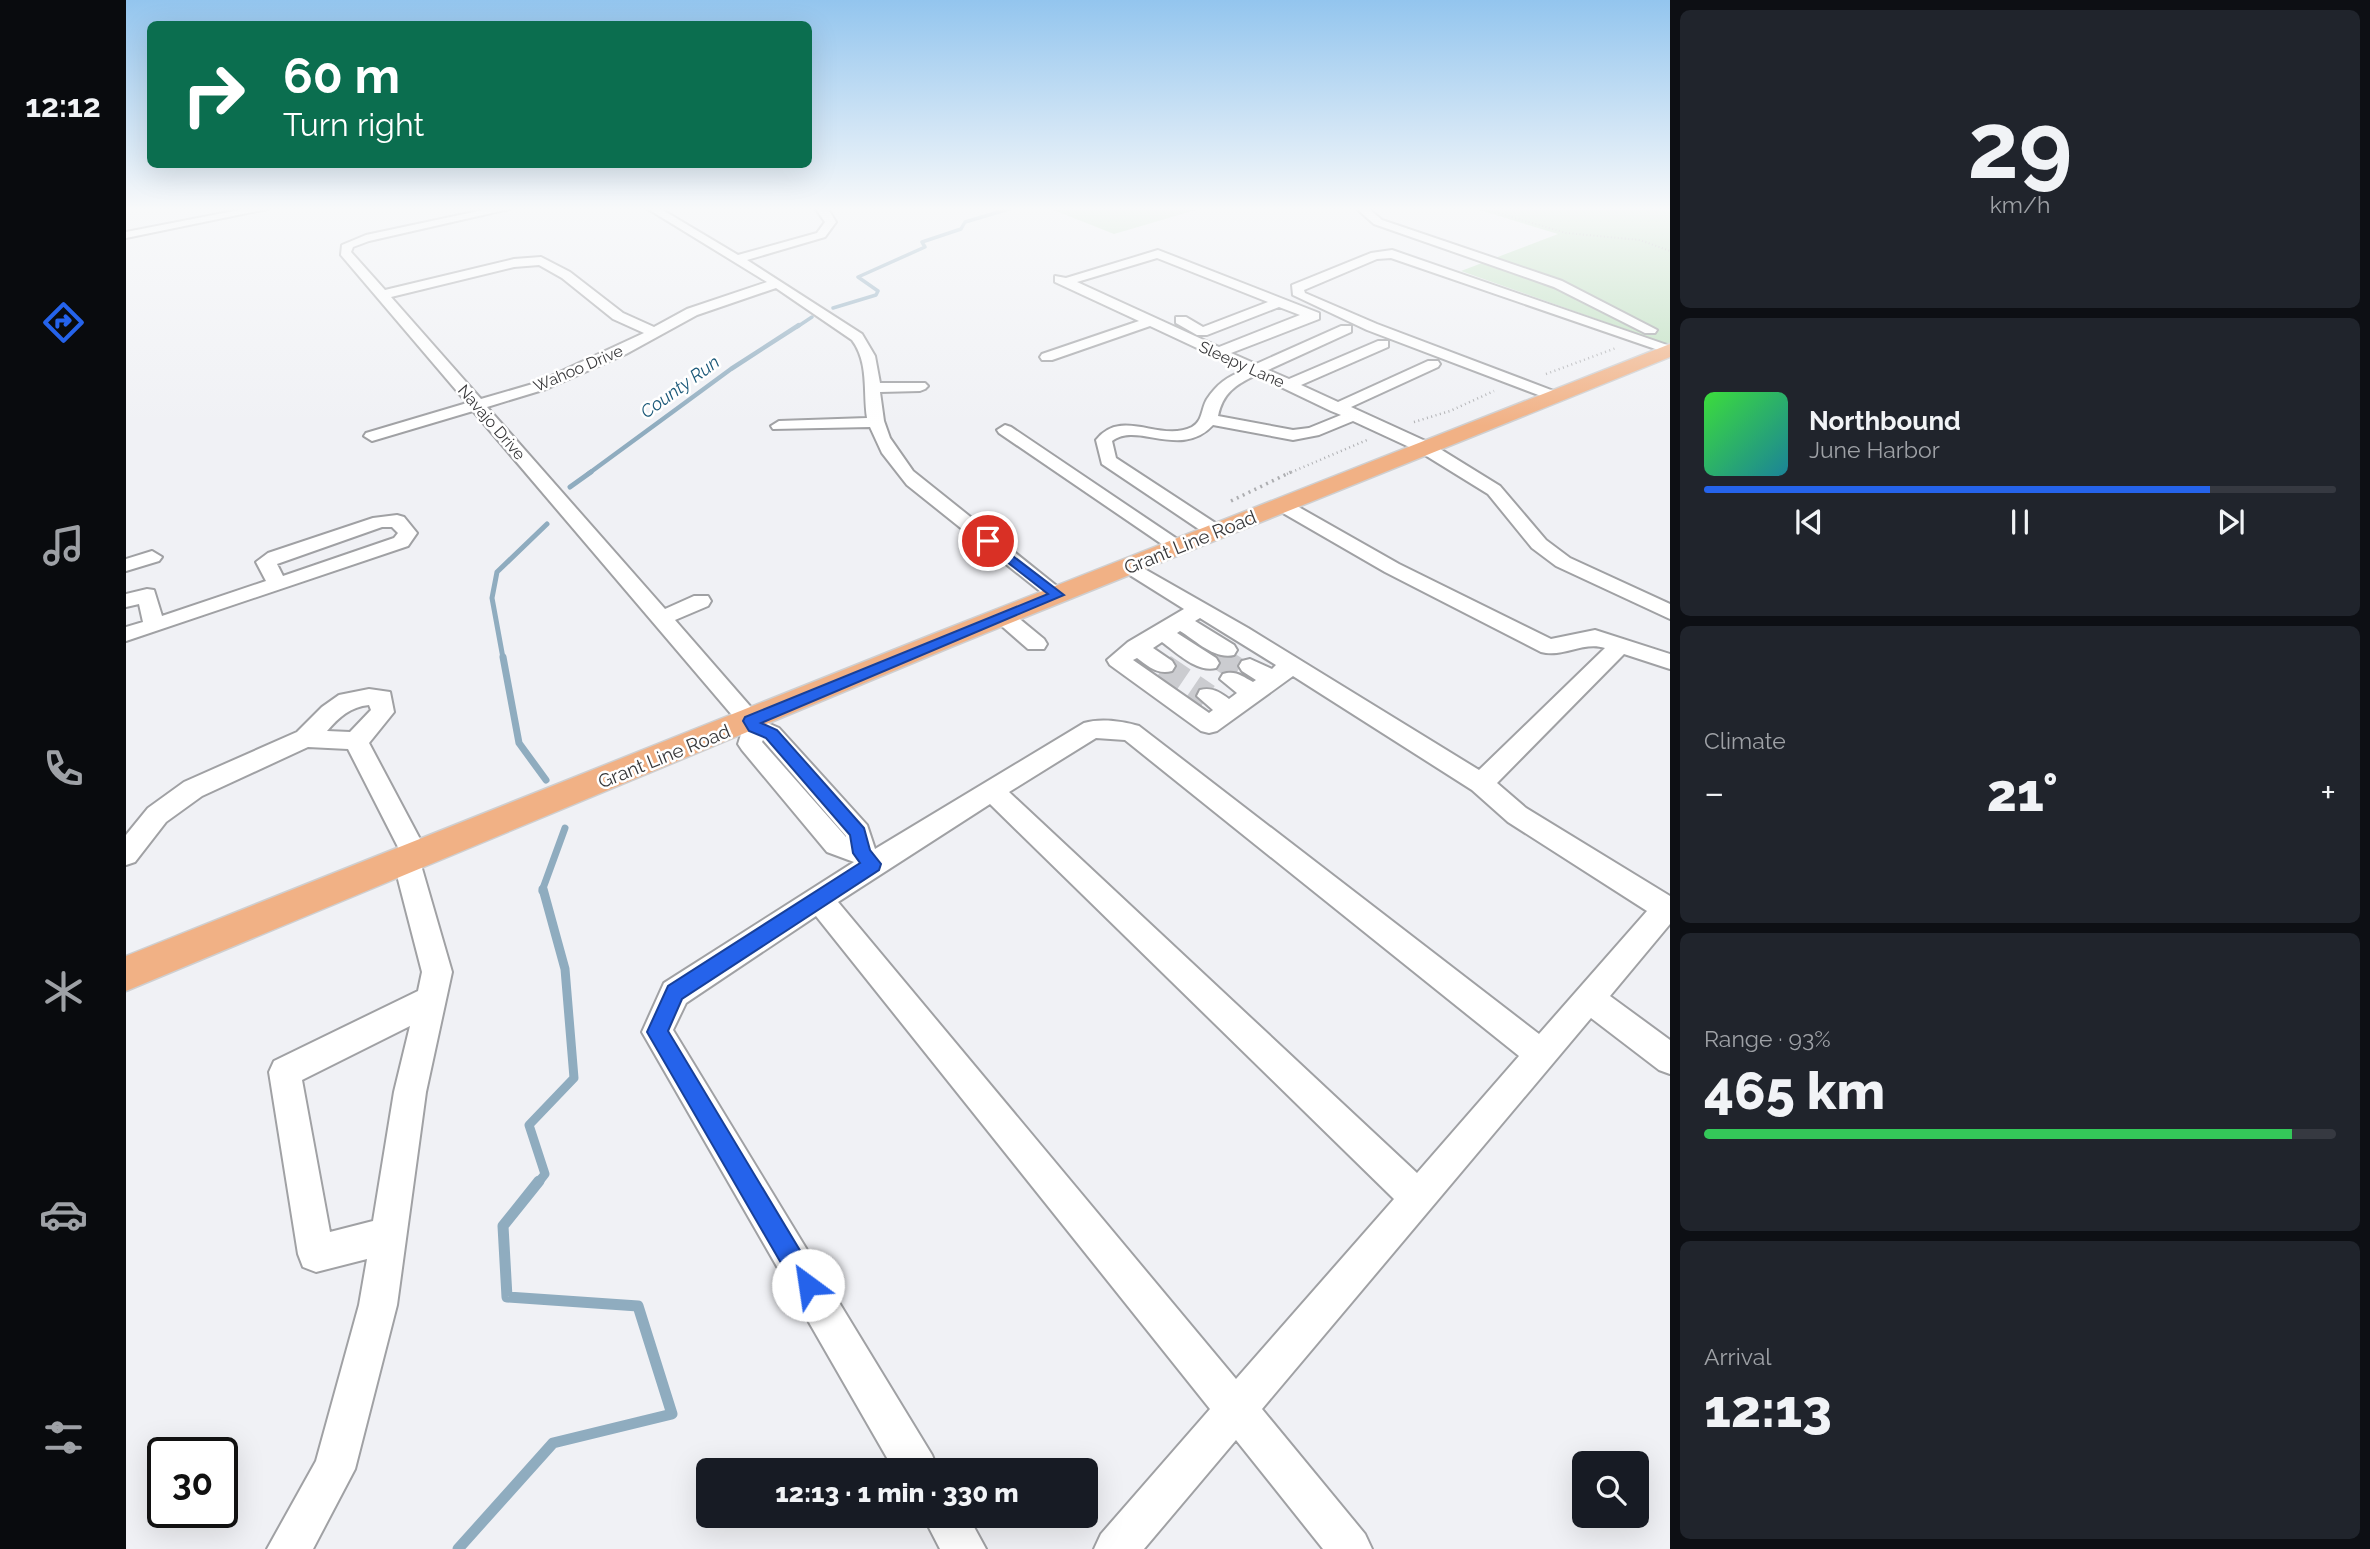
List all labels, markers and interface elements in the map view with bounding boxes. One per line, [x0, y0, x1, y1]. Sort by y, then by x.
text: 60 m [283, 47, 400, 104]
icon: right [168, 49, 259, 140]
text: 12:12 [25, 87, 101, 124]
text: 29 [1968, 92, 2072, 199]
text: Turn right [283, 106, 424, 143]
text: km/h [1990, 191, 2050, 218]
icon: directions [39, 298, 88, 347]
street label: Sleepy Lane [1196, 337, 1287, 392]
street label: Wahoo Drive [531, 341, 626, 396]
water label: County Run [636, 351, 723, 422]
street label: Navajo Drive [454, 381, 529, 464]
text: Northbound [1809, 406, 1961, 436]
text: June Harbor [1809, 436, 1940, 463]
icon: previous [1790, 503, 1828, 541]
icon: pause [2001, 503, 2039, 541]
icon: next [2212, 503, 2250, 541]
street label: Grant Line Road [1121, 505, 1259, 579]
pin [958, 511, 1018, 571]
icon: music [39, 521, 88, 570]
icon: arrive [969, 522, 1007, 560]
street label: Grant Line Road [595, 719, 733, 793]
text: Climate [1704, 727, 1786, 754]
icon: phone [39, 744, 88, 793]
text: 21° [1987, 762, 2058, 823]
text: − [1704, 770, 1724, 815]
text: + [2320, 770, 2336, 815]
icon: climate [39, 967, 88, 1016]
text: Range · 93% [1704, 1025, 1831, 1052]
text: 465 km [1704, 1060, 1885, 1121]
icon: car [39, 1190, 88, 1239]
position arrow [771, 1248, 845, 1322]
text: Arrival [1704, 1343, 1771, 1370]
text: 12:13 [1704, 1378, 1832, 1439]
icon: filters [39, 1413, 88, 1462]
speed limit sign: 30 [147, 1437, 238, 1528]
map controls [1572, 1451, 1649, 1528]
button: search [1572, 1451, 1649, 1528]
text: 12:13 · 1 min · 330 m [775, 1478, 1019, 1508]

